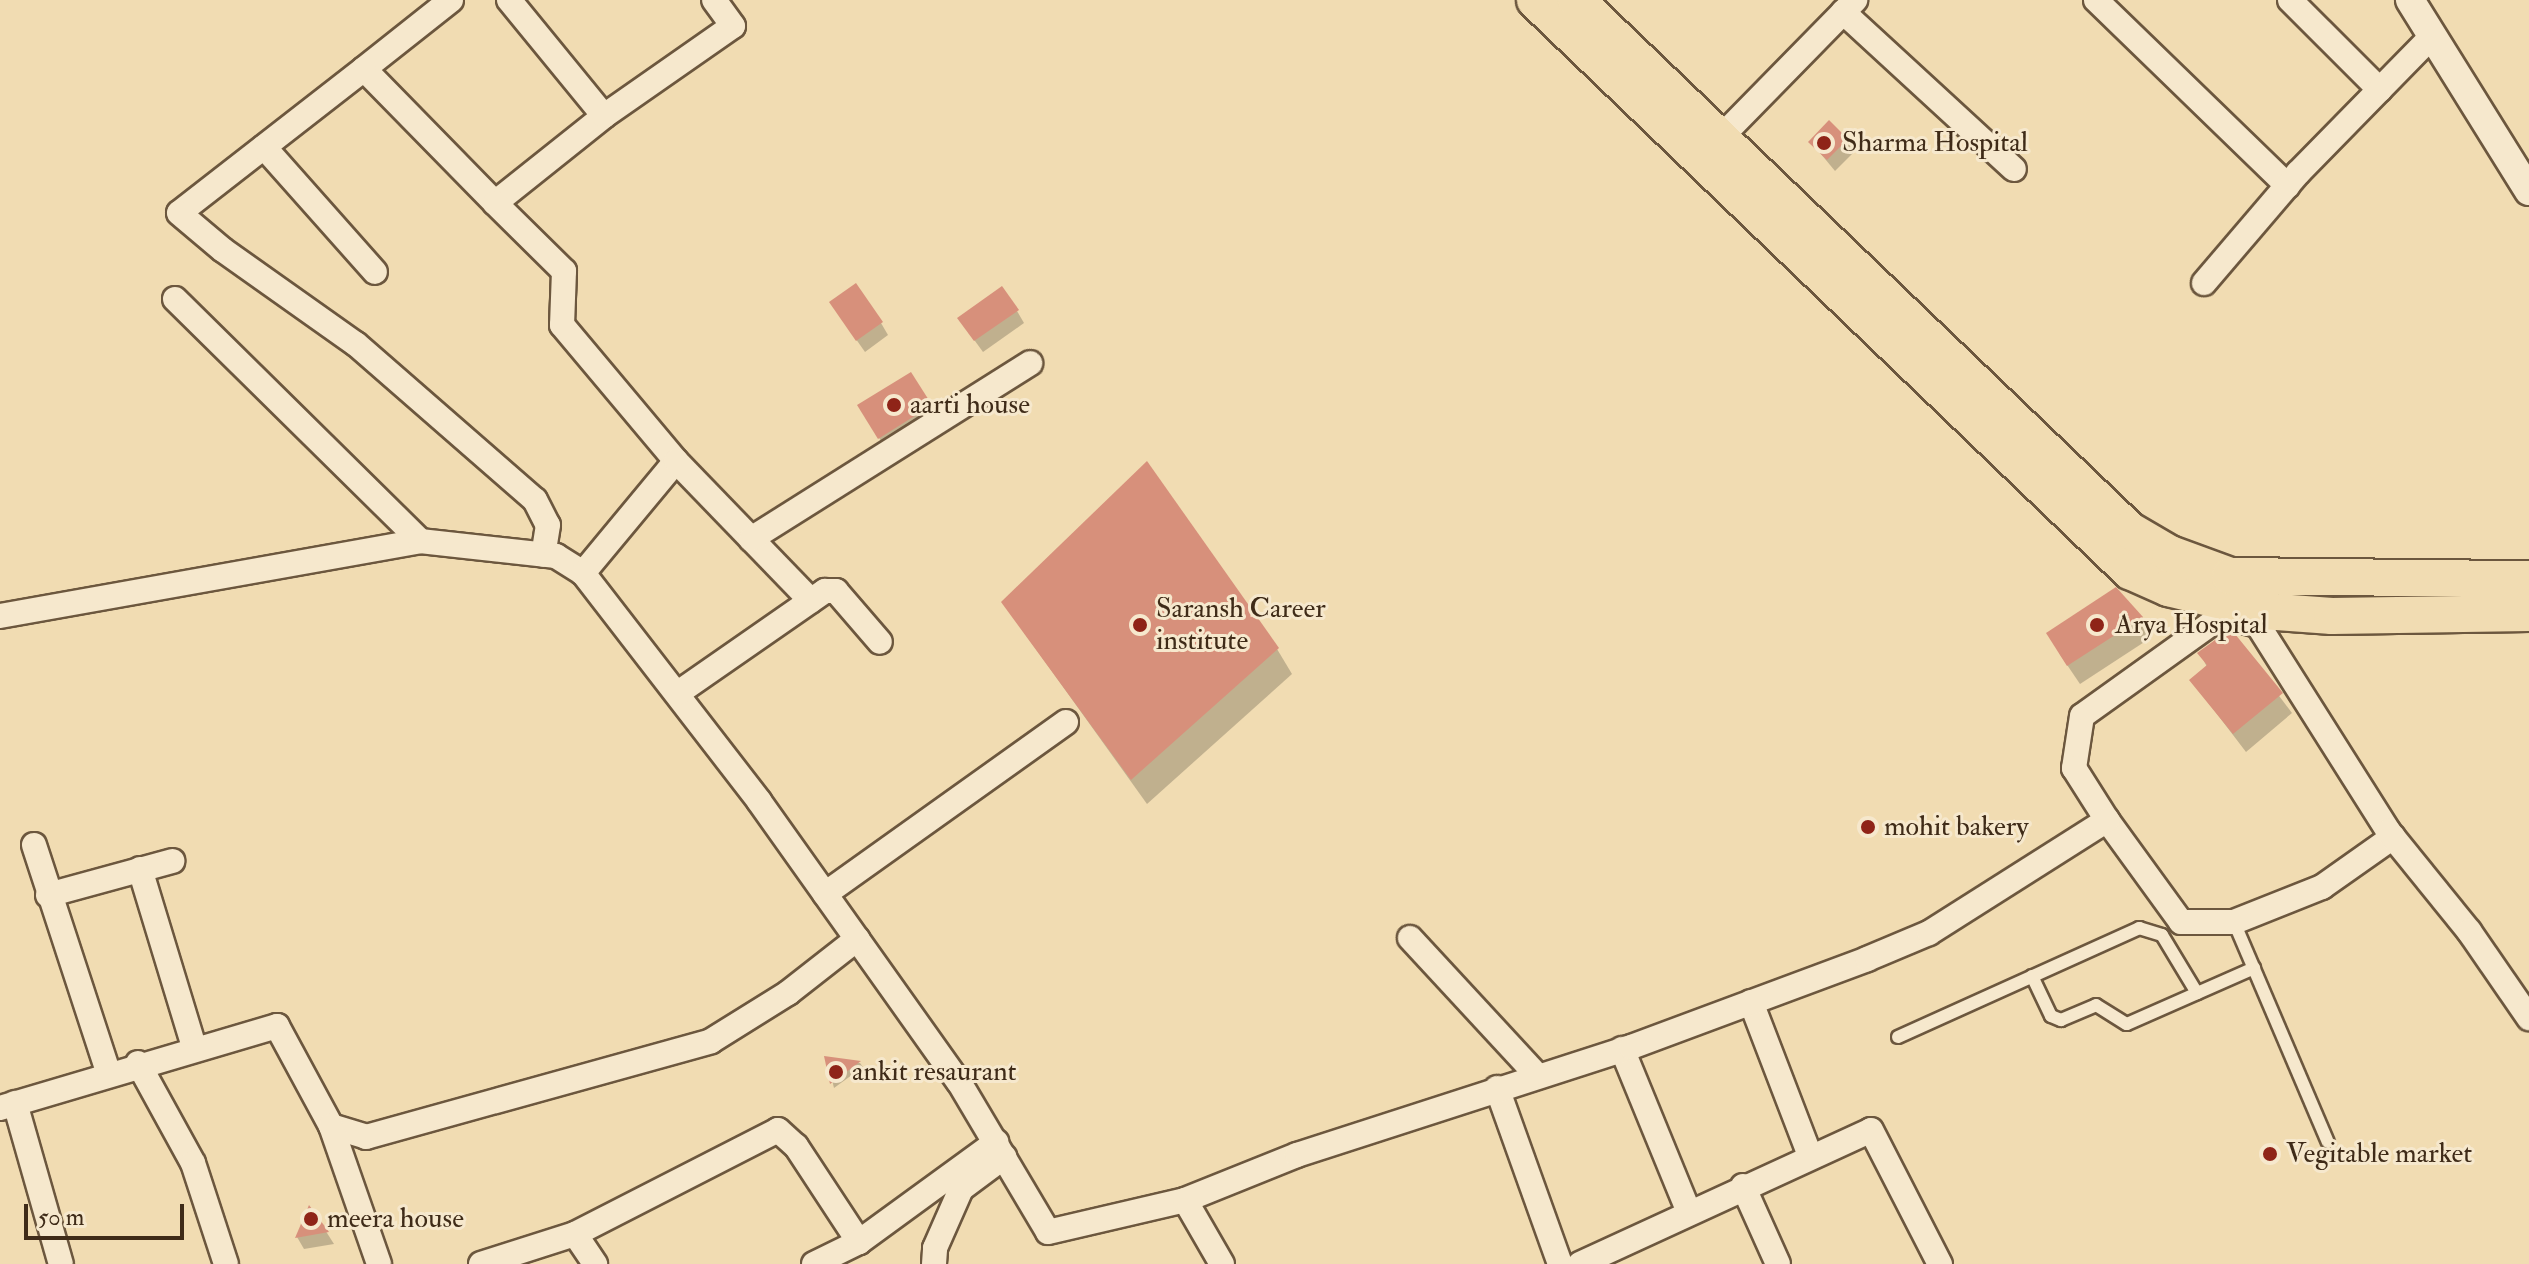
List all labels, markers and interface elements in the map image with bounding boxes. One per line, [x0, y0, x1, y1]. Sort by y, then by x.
place label: Sharma Hospital [1842, 126, 2028, 160]
marker: Sharma Hospital [1813, 132, 1835, 154]
place label: aarti house [910, 388, 1030, 422]
marker: aarti house [885, 396, 903, 414]
place label: Saransh Career institute [1156, 592, 1326, 658]
place label: Arya Hospital [2115, 608, 2268, 642]
marker: Arya Hospital [2086, 614, 2108, 636]
marker: Saransh Career institute [1131, 616, 1149, 634]
place label: mohit bakery [1884, 810, 2029, 844]
marker: mohit bakery [1859, 818, 1877, 836]
place label: ankit resaurant [852, 1055, 1017, 1089]
marker: ankit resaurant [827, 1063, 845, 1081]
place label: Vegitable market [2286, 1137, 2472, 1171]
marker: Vegitable market [2261, 1145, 2279, 1163]
scale bar [28, 1188, 188, 1238]
text: 50 m [38, 1202, 84, 1233]
place label: meera house [327, 1202, 464, 1236]
marker: meera house [302, 1210, 320, 1228]

